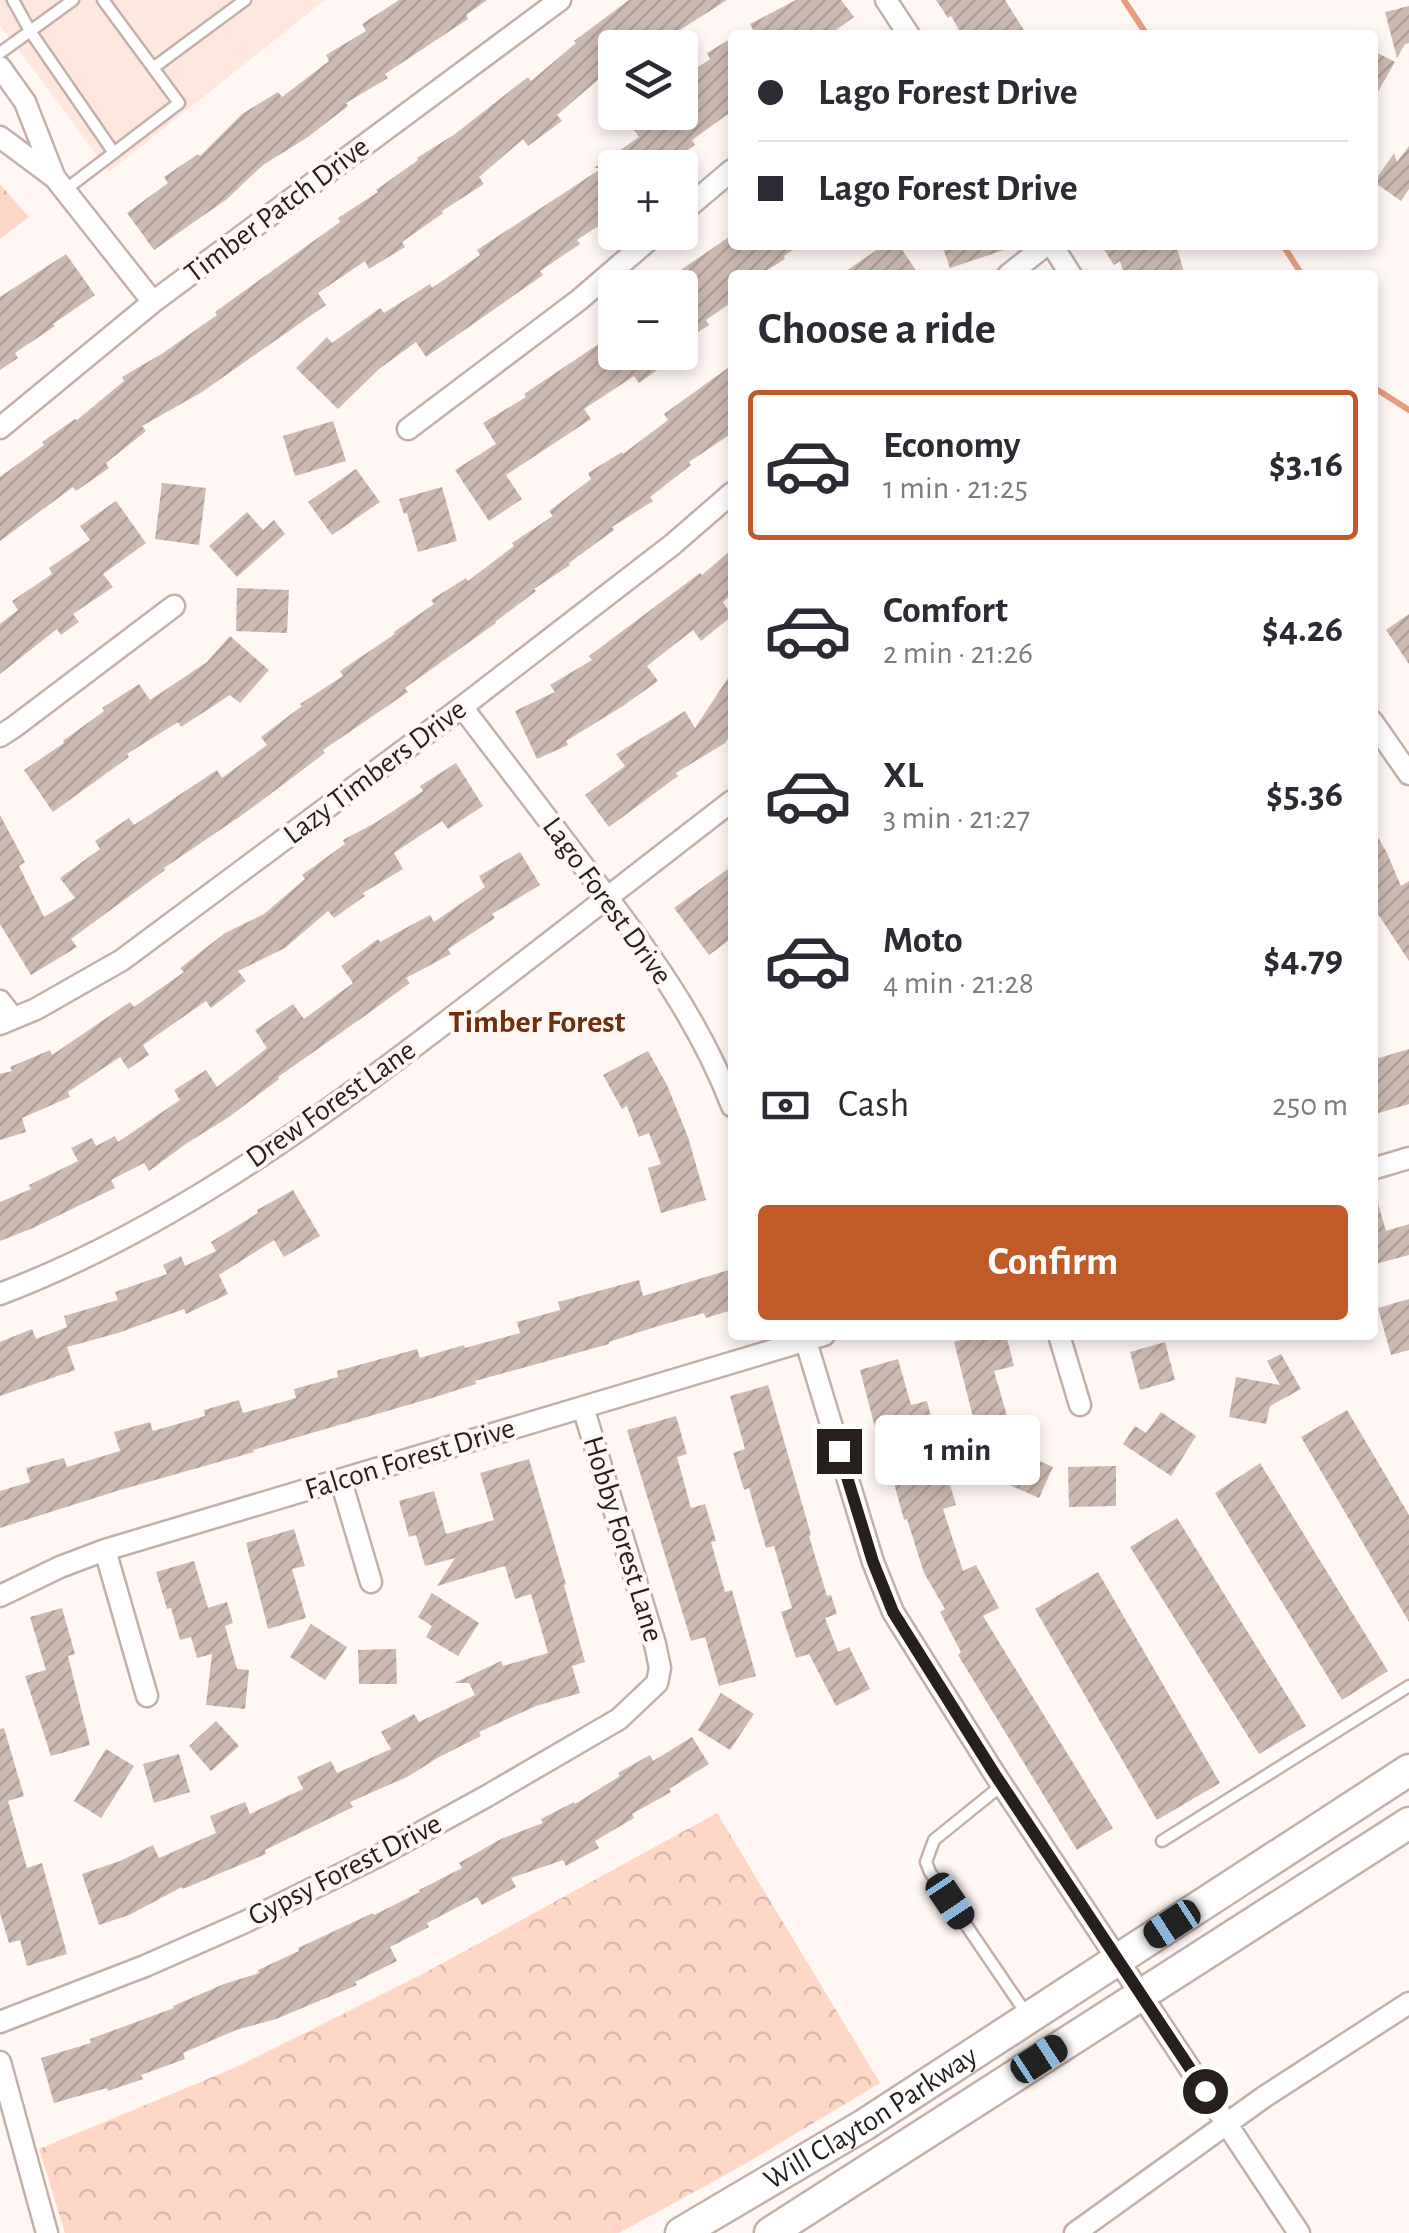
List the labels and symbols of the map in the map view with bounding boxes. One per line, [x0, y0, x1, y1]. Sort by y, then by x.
street label: Timber Patch Drive [179, 131, 375, 289]
street label: Lazy Timbers Drive [278, 694, 472, 850]
street label: Lago Forest Drive [537, 812, 677, 990]
district label: Timber Forest [449, 1006, 626, 1038]
street label: Drew Forest Lane [241, 1035, 421, 1173]
street label: Falcon Forest Drive [302, 1413, 518, 1505]
callout: 1 min [874, 1416, 1039, 1486]
route end [817, 1429, 862, 1474]
street label: Hobby Forest Lane [577, 1432, 669, 1646]
street label: Gypsy Forest Drive [244, 1808, 446, 1932]
car [921, 1868, 979, 1934]
car [1139, 1895, 1205, 1953]
car [1006, 2030, 1072, 2088]
street label: Will Clayton Parkway [759, 2040, 983, 2195]
route start [1183, 2069, 1228, 2114]

